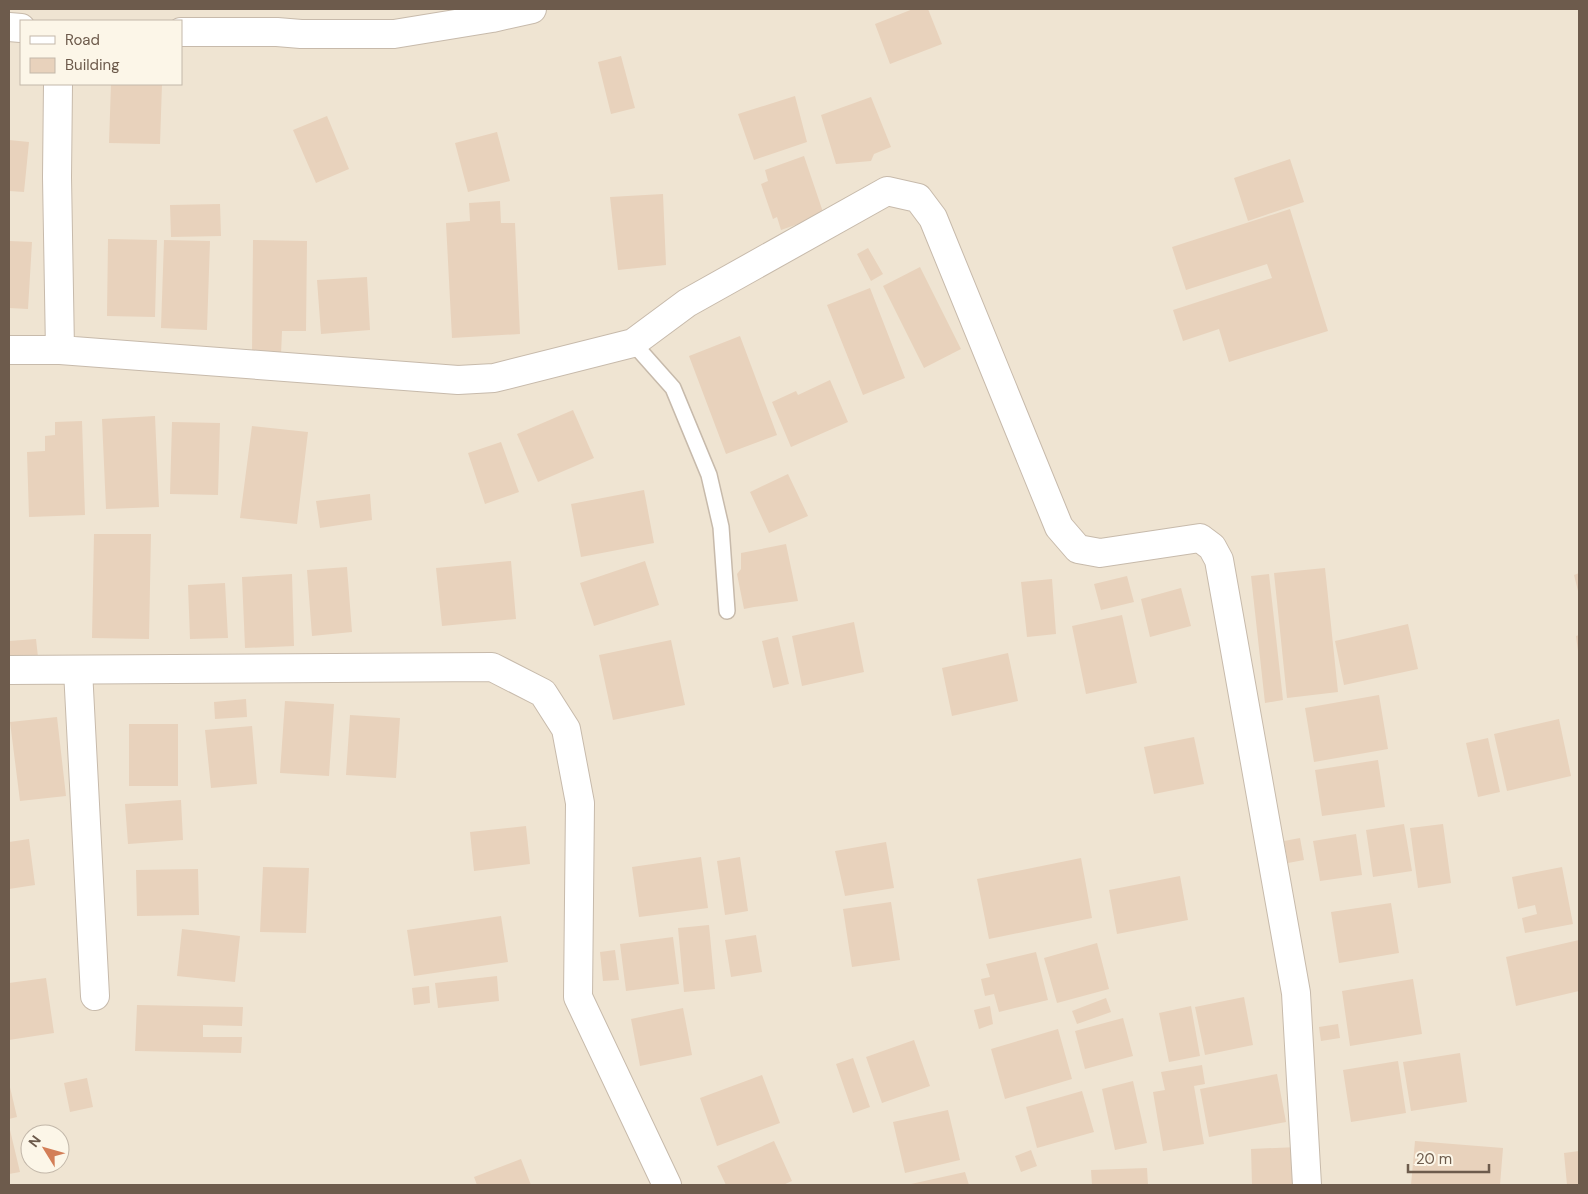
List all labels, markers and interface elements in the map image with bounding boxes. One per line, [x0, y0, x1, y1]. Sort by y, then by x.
legend [20, 20, 182, 85]
text: Road [65, 30, 100, 50]
text: Building [65, 55, 120, 75]
north arrow [20, 1124, 70, 1174]
text: N [24, 1132, 45, 1151]
scale bar [1408, 1142, 1489, 1174]
text: 20 m [1416, 1149, 1452, 1169]

